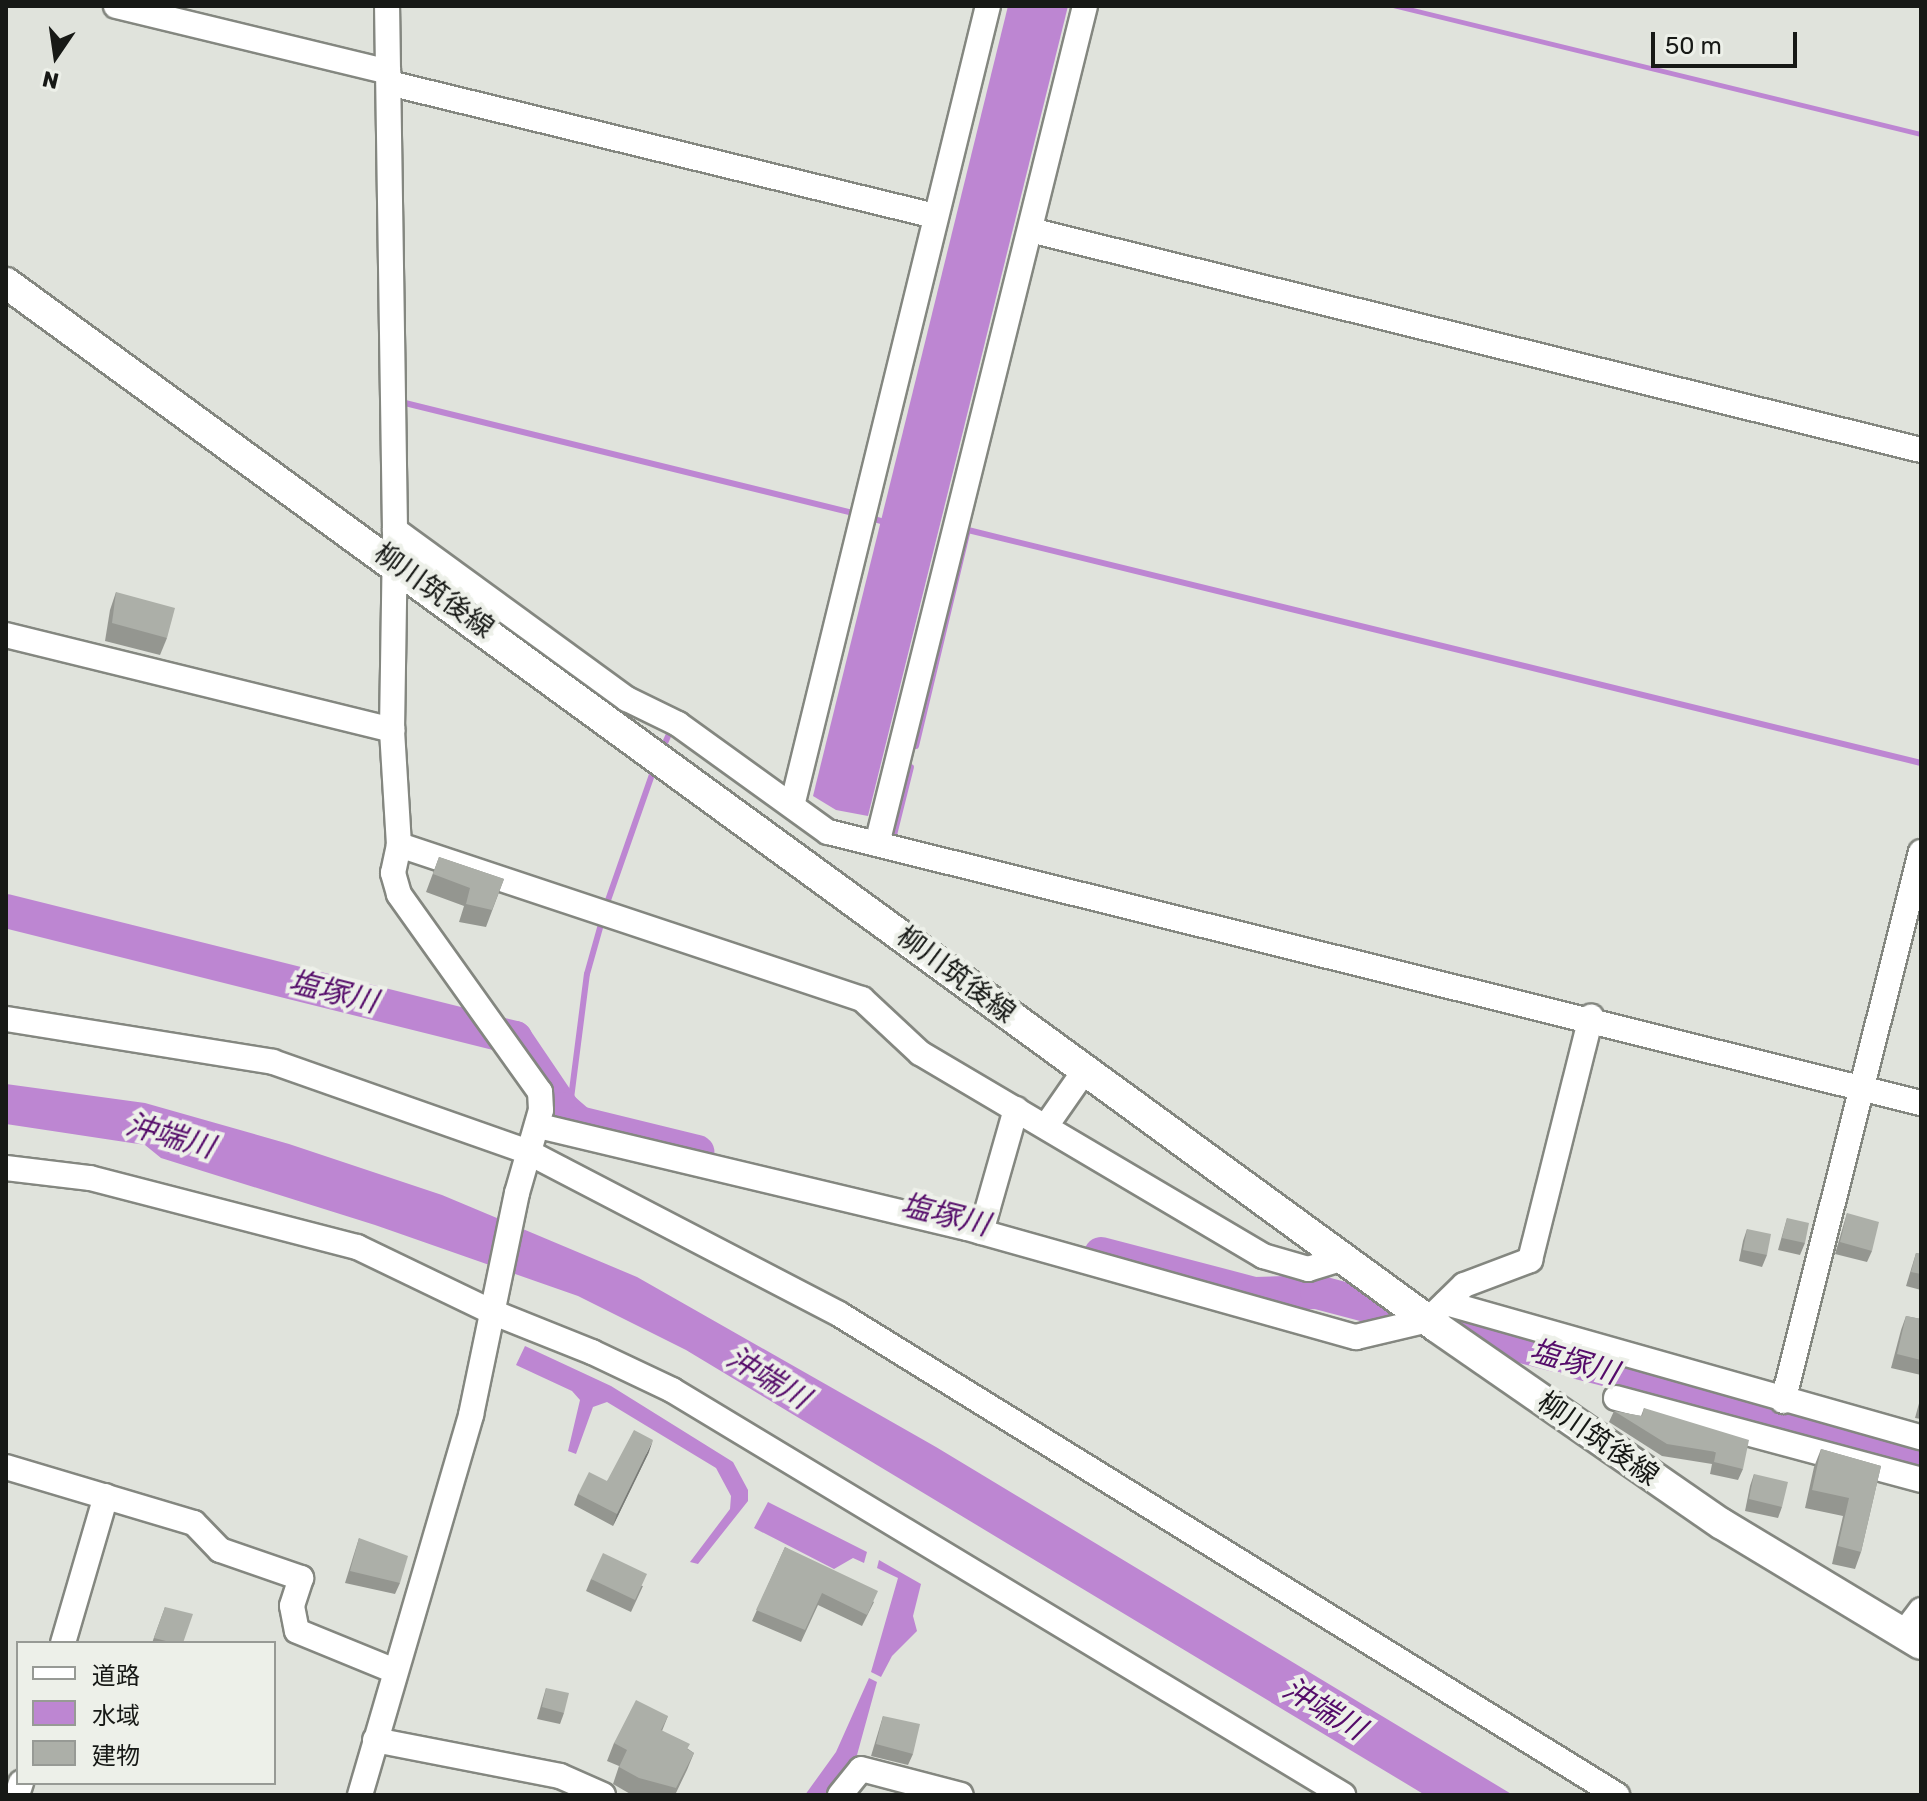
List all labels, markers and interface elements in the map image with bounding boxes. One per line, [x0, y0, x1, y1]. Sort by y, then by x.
north arrow [16, 16, 96, 96]
scale bar [1655, 16, 1801, 66]
text: 50 m [1665, 32, 1722, 60]
text: N [40, 65, 61, 95]
street label: 柳川筑後線 [367, 536, 501, 646]
street label: 柳川筑後線 [890, 919, 1022, 1031]
water label: 塩塚川 [285, 964, 381, 1020]
water label: 沖端川 [122, 1106, 218, 1166]
water label: 塩塚川 [897, 1187, 993, 1243]
water label: 塩塚川 [1526, 1332, 1622, 1392]
water label: 沖端川 [720, 1339, 816, 1417]
street label: 柳川筑後線 [1531, 1385, 1665, 1493]
legend [16, 1641, 276, 1785]
text: 道路 [92, 1662, 140, 1690]
water label: 沖端川 [1276, 1670, 1372, 1748]
text: 水域 [92, 1702, 140, 1730]
text: 建物 [92, 1742, 140, 1770]

